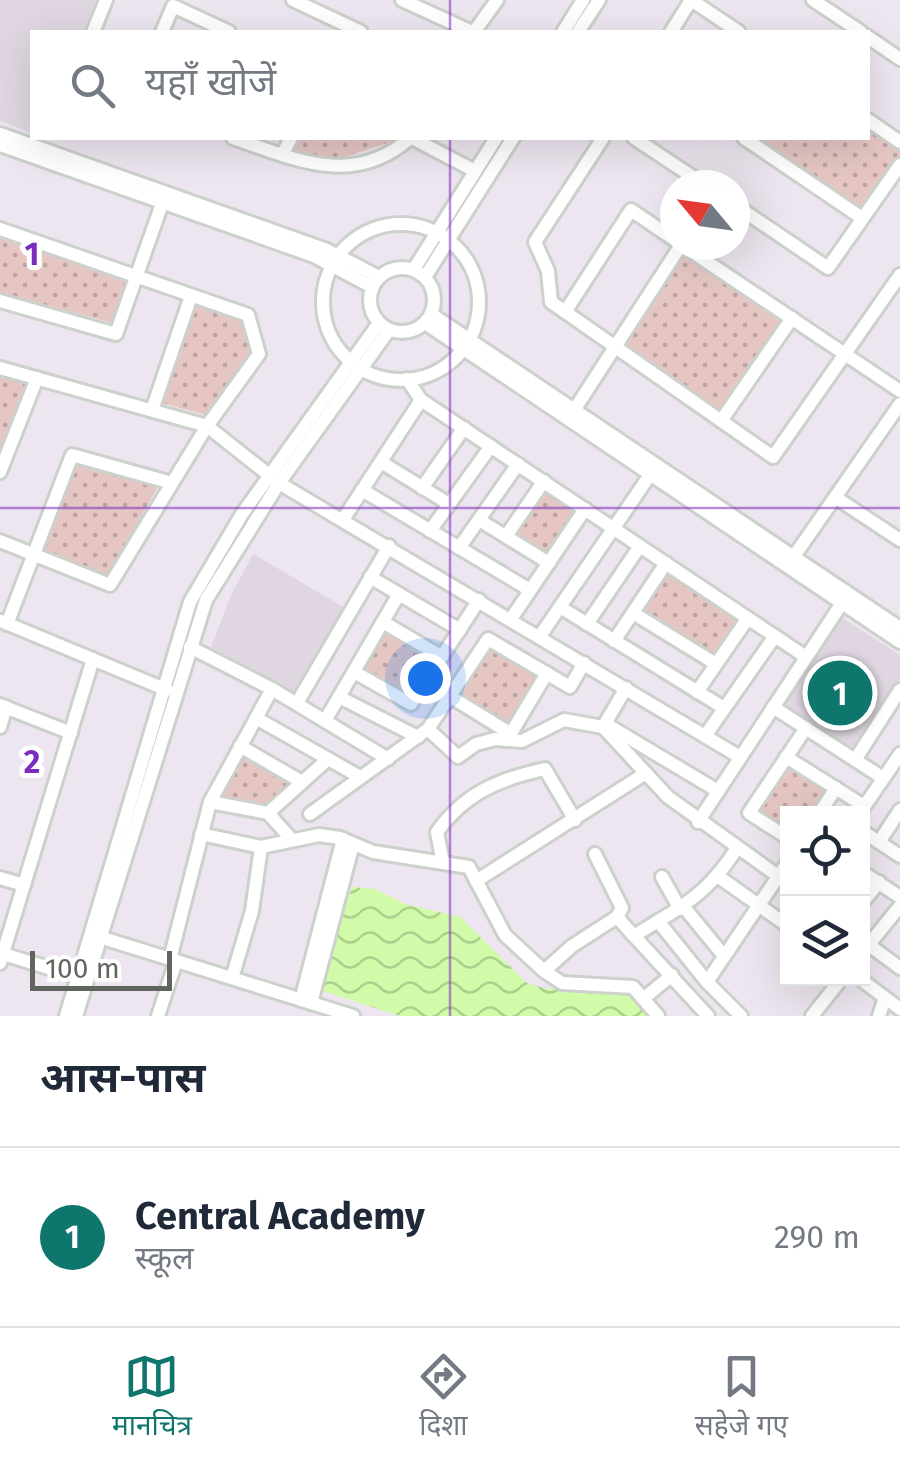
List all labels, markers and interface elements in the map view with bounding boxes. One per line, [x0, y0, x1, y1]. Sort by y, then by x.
search box [30, 30, 870, 140]
icon: search [65, 58, 120, 113]
text: यहाँ खोजें [145, 59, 276, 105]
north arrow [660, 170, 750, 260]
text: 1 [25, 235, 39, 273]
your location [400, 653, 451, 704]
pin: 1 [808, 656, 872, 730]
text: 2 [24, 743, 40, 781]
map controls [780, 806, 870, 986]
button: locate [780, 806, 870, 896]
button: layers [780, 896, 870, 986]
scale bar [30, 946, 172, 990]
text: 100 m [45, 952, 120, 985]
text: आस-पास [40, 1053, 205, 1103]
text: Central Academy [135, 1193, 425, 1239]
text: 1 [65, 1218, 80, 1256]
text: 290 m [774, 1218, 860, 1256]
text: स्कूल [135, 1239, 194, 1277]
tab: मानचित्र [112, 1349, 192, 1446]
tab: दिशा [416, 1349, 471, 1446]
tab: सहेजे गए [695, 1349, 788, 1446]

